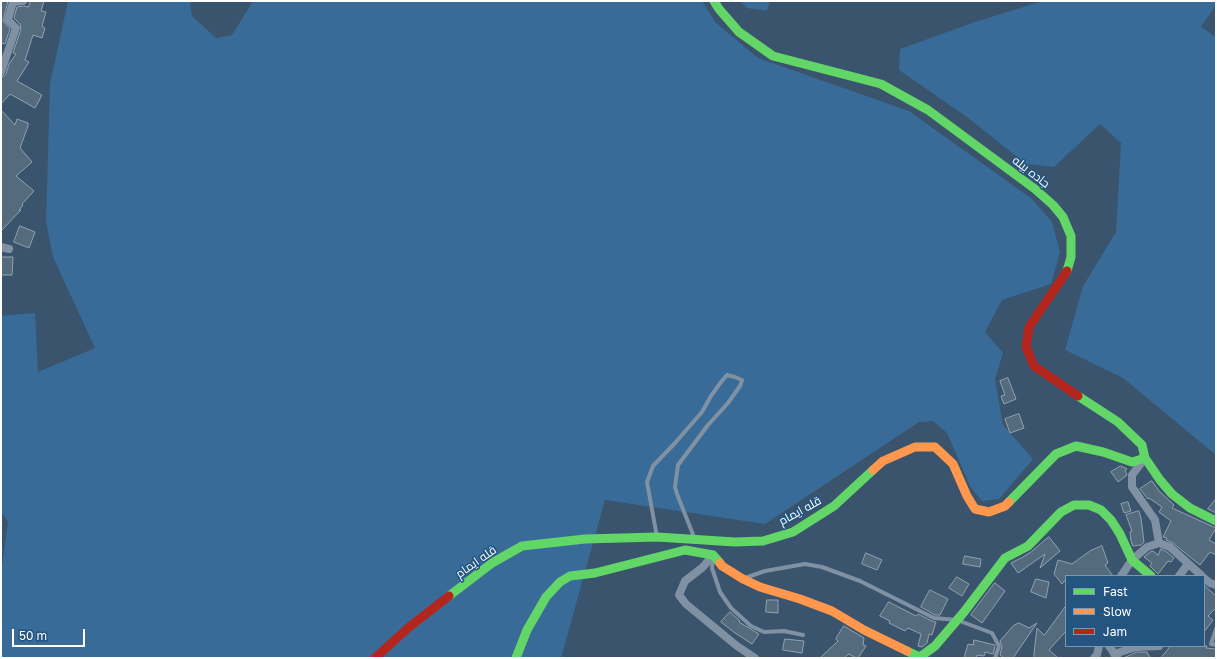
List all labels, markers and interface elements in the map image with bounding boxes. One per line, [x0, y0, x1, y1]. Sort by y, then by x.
street label: جاده بیله [1009, 153, 1053, 191]
street label: قله ایمام [776, 493, 824, 529]
street label: قله ایمام [453, 543, 499, 581]
legend [1065, 575, 1205, 647]
text: Fast [1103, 584, 1128, 599]
text: Slow [1103, 604, 1131, 619]
scale bar [14, 621, 87, 647]
text: Jam [1103, 624, 1127, 639]
text: 50 m [19, 628, 47, 643]

